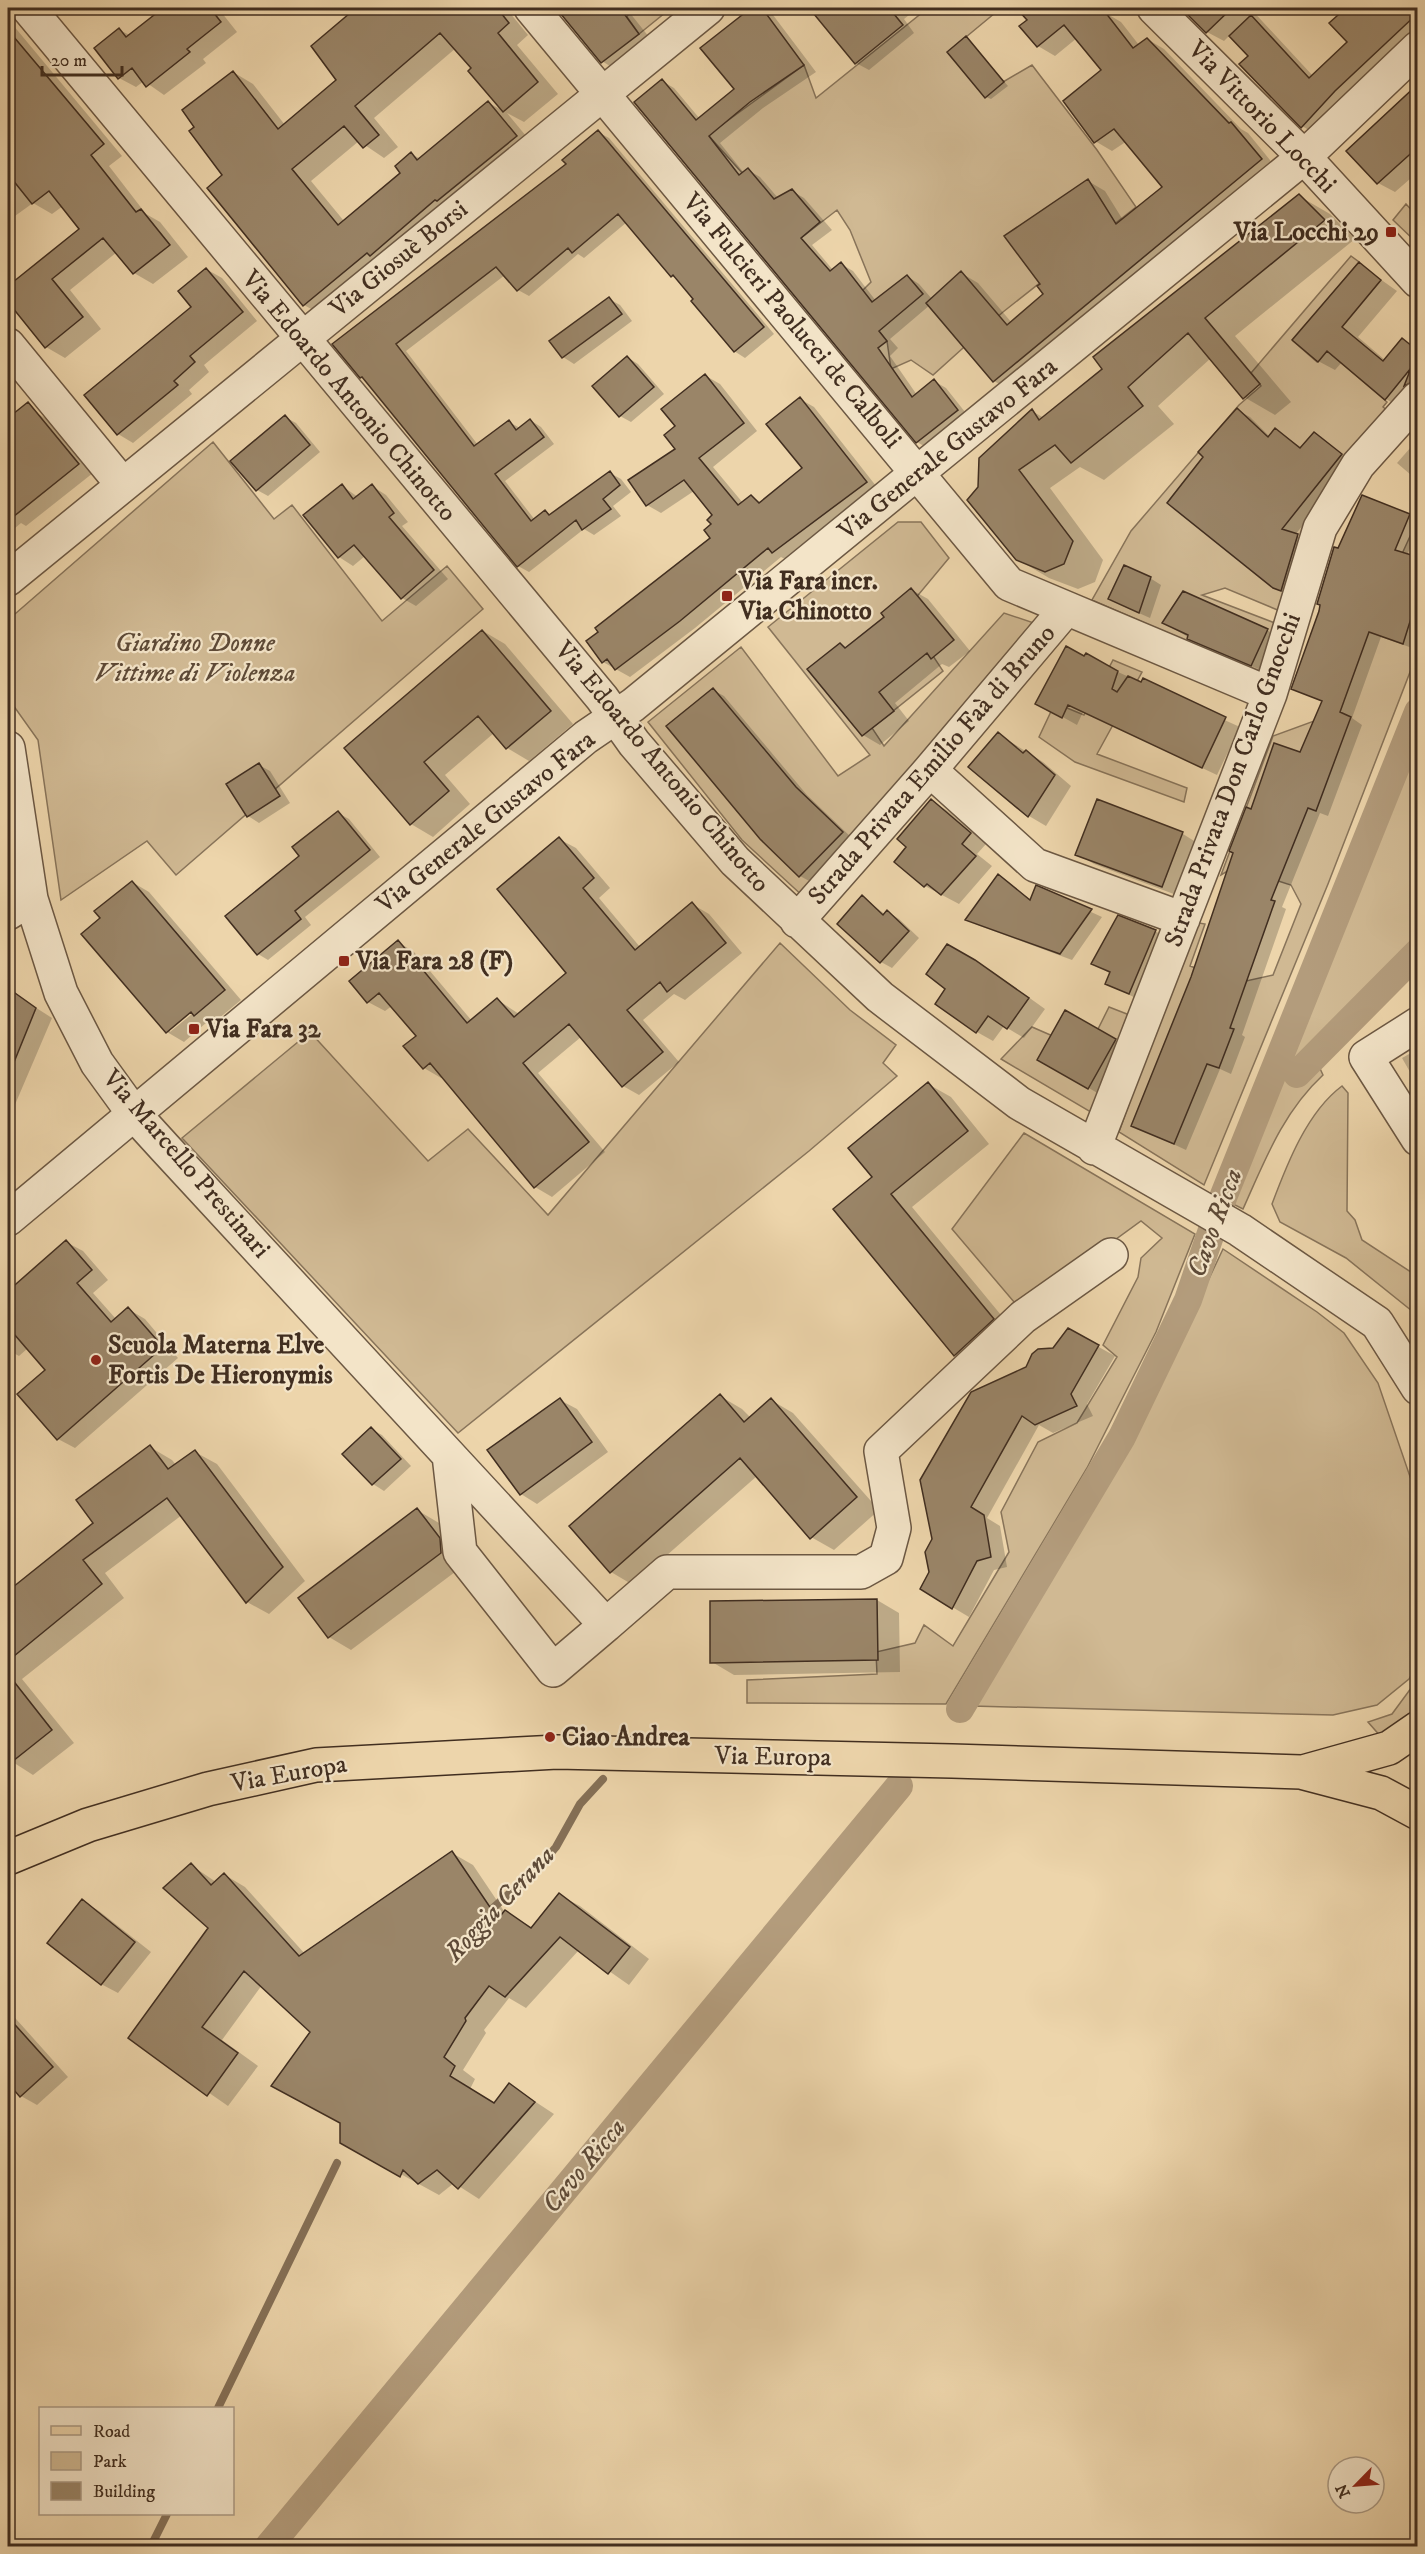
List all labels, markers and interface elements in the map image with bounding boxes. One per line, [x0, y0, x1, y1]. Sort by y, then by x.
street label: Via Vittorio Locchi [1180, 33, 1343, 201]
scale bar [42, 39, 122, 77]
text: 20 m [51, 50, 87, 72]
street label: Via Fulcieri Paolucci de Calboli [675, 186, 909, 456]
street label: Via Giosuè Borsi [322, 193, 475, 326]
place label: Via Locchi 29 [1233, 216, 1379, 249]
marker: Via Locchi 29 [1384, 225, 1398, 239]
street label: Via Edoardo Antonio Chinotto [234, 263, 464, 528]
street label: Via Generale Gustavo Fara [831, 350, 1064, 548]
place label: Via Fara incr. Via Chinotto [738, 565, 878, 628]
marker: Via Fara incr. Via Chinotto [720, 589, 734, 603]
street label: Strada Privata Don Carlo Gnocchi [1157, 608, 1309, 952]
street label: Strada Privata Emilio Faà di Bruno [801, 618, 1063, 912]
park label: Giardino Donne Vittime di Violenza [95, 627, 295, 690]
street label: Via Edoardo Antonio Chinotto [547, 634, 777, 899]
street label: Via Generale Gustavo Fara [369, 723, 602, 921]
place label: Via Fara 28 (F) [355, 945, 513, 978]
marker: Via Fara 28 (F) [337, 954, 351, 968]
place label: Via Fara 32 [205, 1013, 322, 1046]
marker: Via Fara 32 [187, 1022, 201, 1036]
street label: Via Marcello Prestinari [94, 1062, 277, 1265]
water label: Cavo Ricca [1180, 1164, 1250, 1282]
place label: Scuola Materna Elve Fortis De Hieronymis [108, 1329, 333, 1392]
marker: Scuola Materna Elve Fortis De Hieronymis [89, 1353, 103, 1367]
place label: Ciao Andrea [562, 1721, 691, 1754]
marker: Ciao Andrea [543, 1730, 557, 1744]
street label: Via Europa [713, 1739, 832, 1775]
street label: Via Europa [228, 1748, 349, 1801]
water label: Roggia Cerana [437, 1839, 562, 1970]
water label: Cavo Ricca [534, 2112, 634, 2220]
legend [39, 2407, 234, 2515]
text: Road [93, 2421, 130, 2443]
text: Park [93, 2451, 127, 2473]
north arrow [1326, 2455, 1386, 2515]
text: Building [93, 2481, 155, 2503]
text: N [1331, 2481, 1355, 2501]

